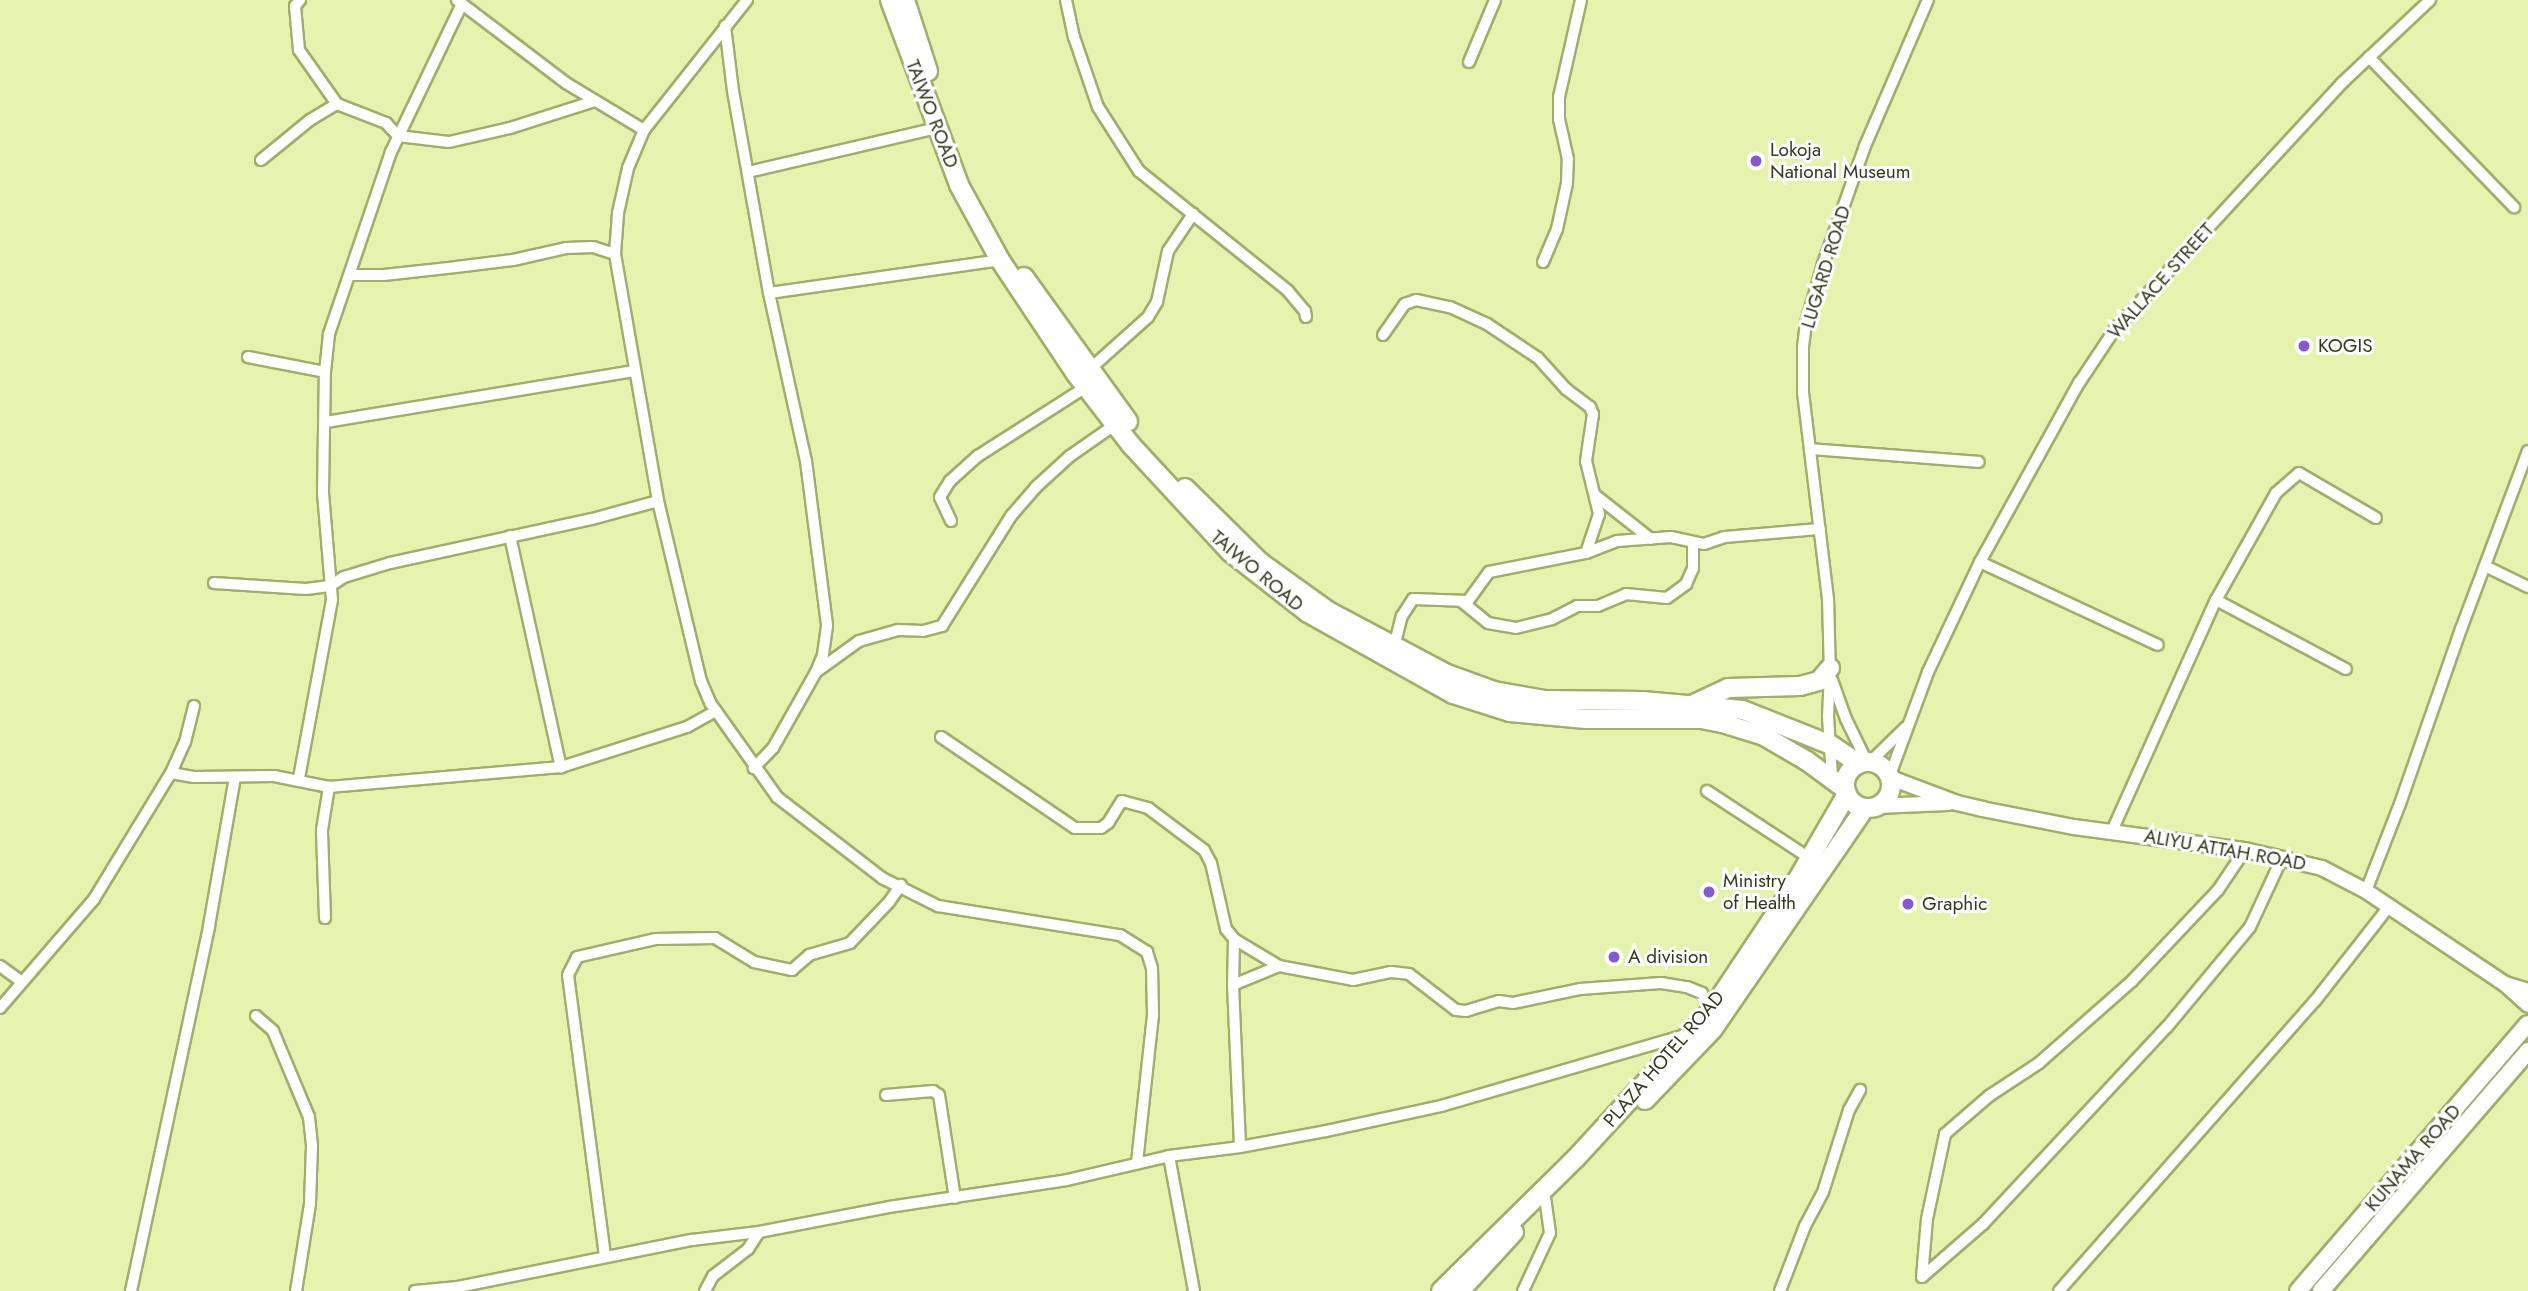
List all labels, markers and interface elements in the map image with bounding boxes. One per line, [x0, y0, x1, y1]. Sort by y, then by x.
street label: TAIWO ROAD [901, 57, 963, 171]
place label: Lokoja National Museum [1770, 139, 1911, 183]
marker: Lokoja National Museum [1748, 153, 1764, 169]
street label: LUGARD ROAD [1797, 203, 1855, 331]
street label: WALLACE STREET [2103, 218, 2219, 344]
place label: KOGIS [2318, 335, 2373, 357]
marker: KOGIS [2296, 338, 2312, 354]
street label: TAIWO ROAD [1206, 526, 1308, 616]
street label: ALIYU ATTAH ROAD [2142, 825, 2308, 875]
place label: Ministry of Health [1723, 870, 1796, 914]
marker: Ministry of Health [1701, 884, 1717, 900]
place label: Graphic [1922, 893, 1987, 915]
marker: Graphic [1900, 896, 1916, 912]
place label: A division [1628, 946, 1708, 968]
marker: A division [1606, 949, 1622, 965]
street label: PLAZA HOTEL ROAD [1599, 986, 1729, 1132]
street label: KUNAMA ROAD [2360, 1100, 2466, 1216]

